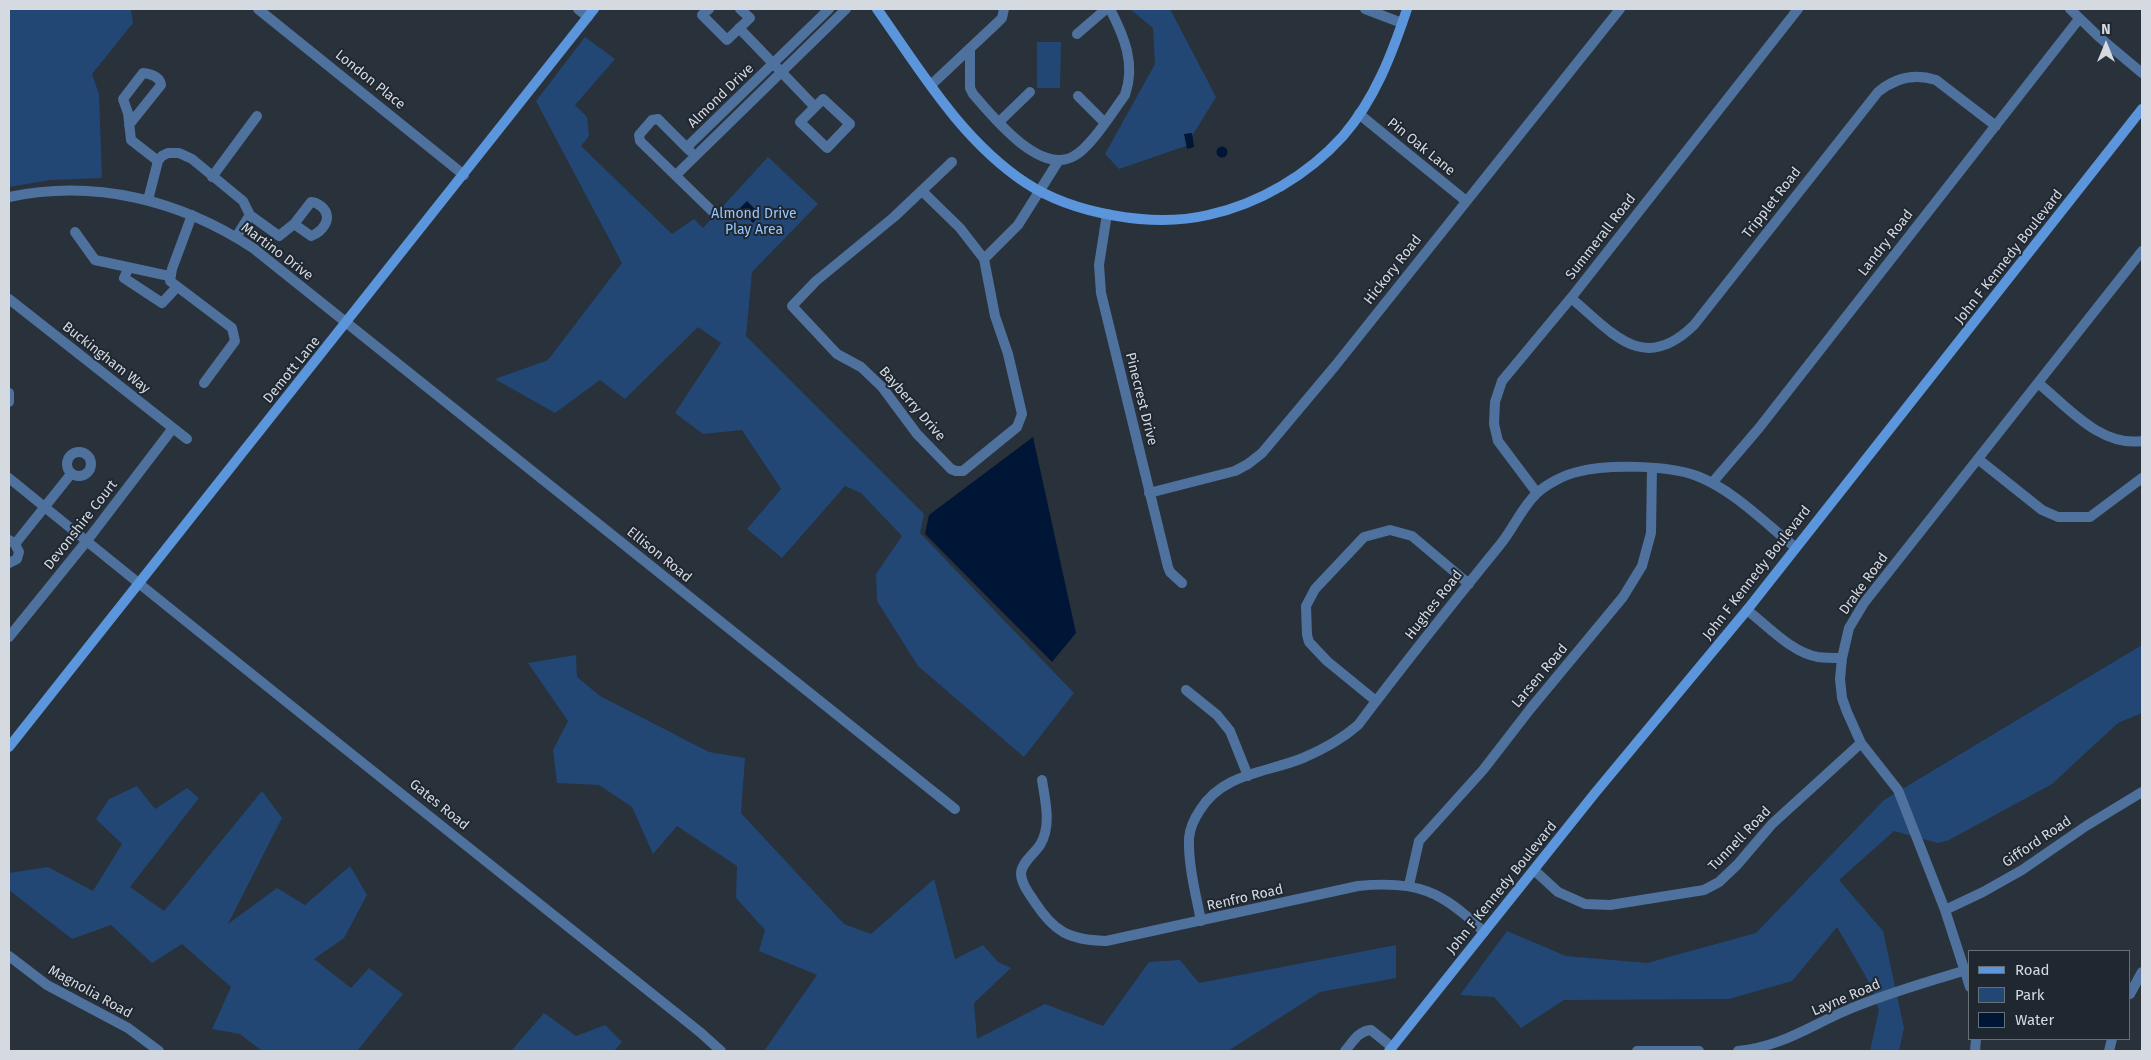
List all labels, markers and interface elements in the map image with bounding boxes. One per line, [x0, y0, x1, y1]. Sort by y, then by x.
north arrow [2081, 20, 2131, 70]
text: N [2101, 21, 2111, 38]
street label: London Place [332, 47, 408, 113]
street label: Almond Drive [684, 60, 758, 132]
street label: Pin Oak Lane [1384, 115, 1458, 179]
street label: Tripplet Road [1739, 164, 1805, 242]
street label: John F Kennedy Boulevard [1951, 186, 2067, 328]
street label: Summerall Road [1562, 191, 1640, 283]
park label: Almond Drive Play Area [711, 206, 797, 238]
street label: Landry Road [1855, 207, 1917, 279]
street label: Martino Drive [238, 219, 316, 285]
street label: Hickory Road [1361, 232, 1425, 308]
street label: Buckingham Way [59, 318, 153, 398]
street label: Demott Lane [260, 333, 324, 407]
street label: Pinecrest Drive [1121, 351, 1161, 447]
street label: Bayberry Drive [875, 363, 949, 445]
street label: Devonshire Court [41, 477, 121, 573]
street label: John F Kennedy Boulevard [1699, 502, 1815, 644]
street label: Ellison Road [623, 524, 695, 586]
street label: Drake Road [1836, 550, 1892, 618]
street label: Hughes Road [1402, 567, 1466, 643]
street label: Larsen Road [1508, 641, 1572, 711]
street label: Gates Road [406, 776, 472, 834]
street label: Tunnell Road [1705, 803, 1775, 875]
street label: Gifford Road [1999, 813, 2075, 871]
street label: John F Kennedy Boulevard [1443, 818, 1561, 958]
street label: Renfro Road [1205, 881, 1285, 915]
legend [1968, 950, 2131, 1040]
text: Road [2015, 961, 2050, 979]
street label: Magnolia Road [45, 962, 135, 1022]
street label: Layne Road [1809, 976, 1883, 1020]
text: Park [2015, 986, 2045, 1004]
text: Water [2015, 1011, 2054, 1029]

